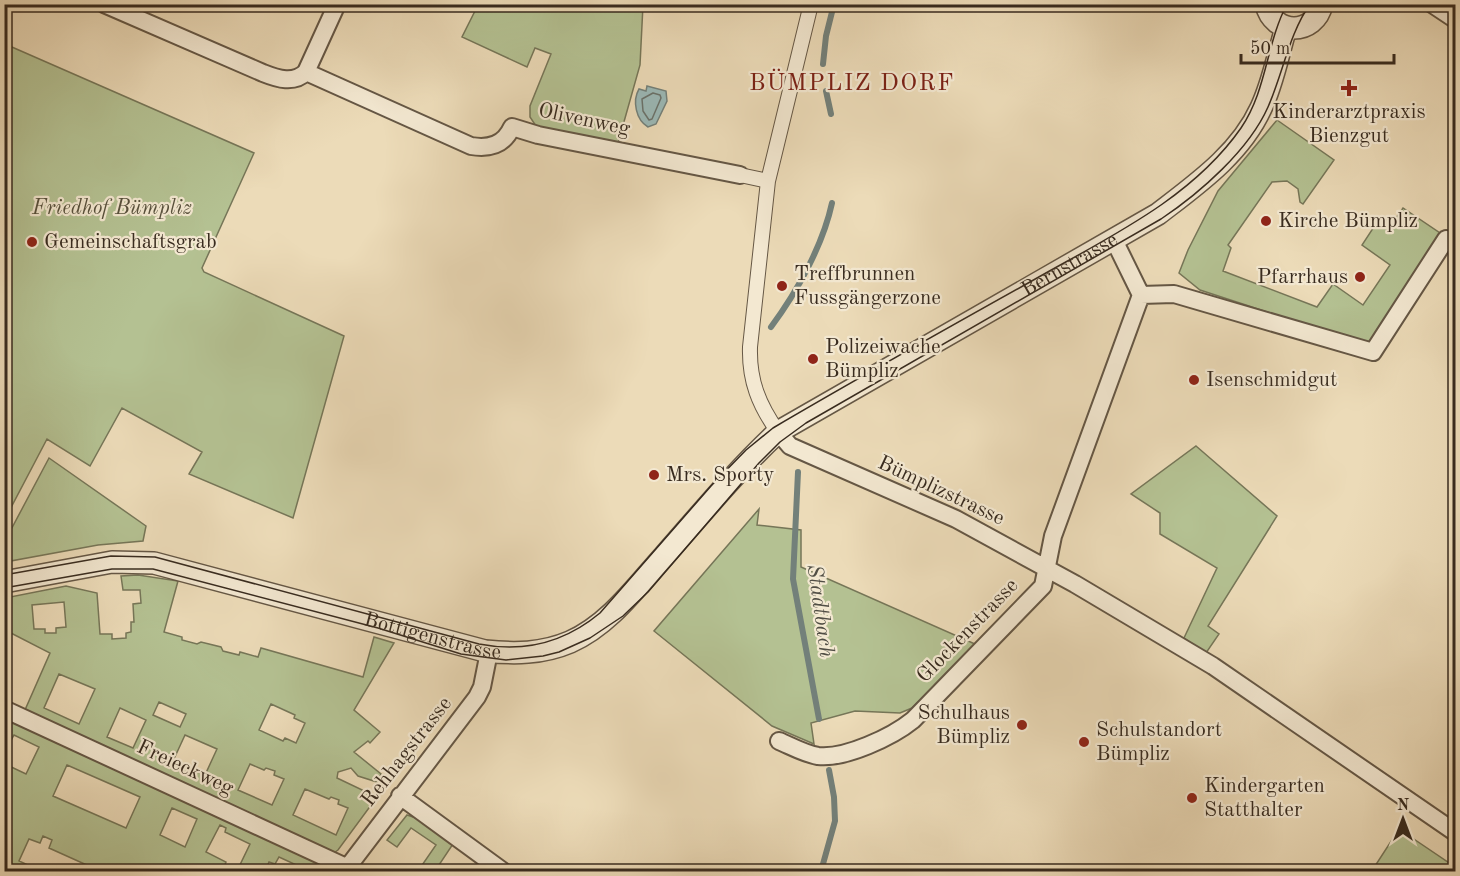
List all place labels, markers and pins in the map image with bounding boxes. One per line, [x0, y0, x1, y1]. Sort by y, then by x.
marker: Kinderarztpraxis Bienzgut [1340, 79, 1358, 97]
place label: Kinderarztpraxis Bienzgut [1272, 102, 1426, 147]
place label: Kirche Bümpliz [1278, 211, 1418, 232]
marker: Kirche Bümpliz [1259, 214, 1273, 228]
place label: Gemeinschaftsgrab [44, 232, 217, 253]
marker: Gemeinschaftsgrab [25, 235, 39, 249]
place label: Treffbrunnen Fussgängerzone [794, 264, 941, 309]
place label: Pfarrhaus [1257, 267, 1348, 288]
marker: Pfarrhaus [1353, 270, 1367, 284]
marker: Treffbrunnen Fussgängerzone [775, 279, 789, 293]
place label: Polizeiwache Bümpliz [825, 337, 941, 382]
marker: Polizeiwache Bümpliz [806, 352, 820, 366]
place label: Isenschmidgut [1206, 370, 1337, 391]
marker: Isenschmidgut [1187, 373, 1201, 387]
place label: Mrs. Sporty [666, 465, 775, 486]
marker: Mrs. Sporty [647, 468, 661, 482]
place label: Schulhaus Bümpliz [917, 703, 1010, 748]
marker: Schulhaus Bümpliz [1015, 718, 1029, 732]
place label: Schulstandort Bümpliz [1096, 720, 1222, 765]
marker: Schulstandort Bümpliz [1077, 735, 1091, 749]
place label: Kindergarten Statthalter [1204, 776, 1325, 821]
marker: Kindergarten Statthalter [1185, 791, 1199, 805]

